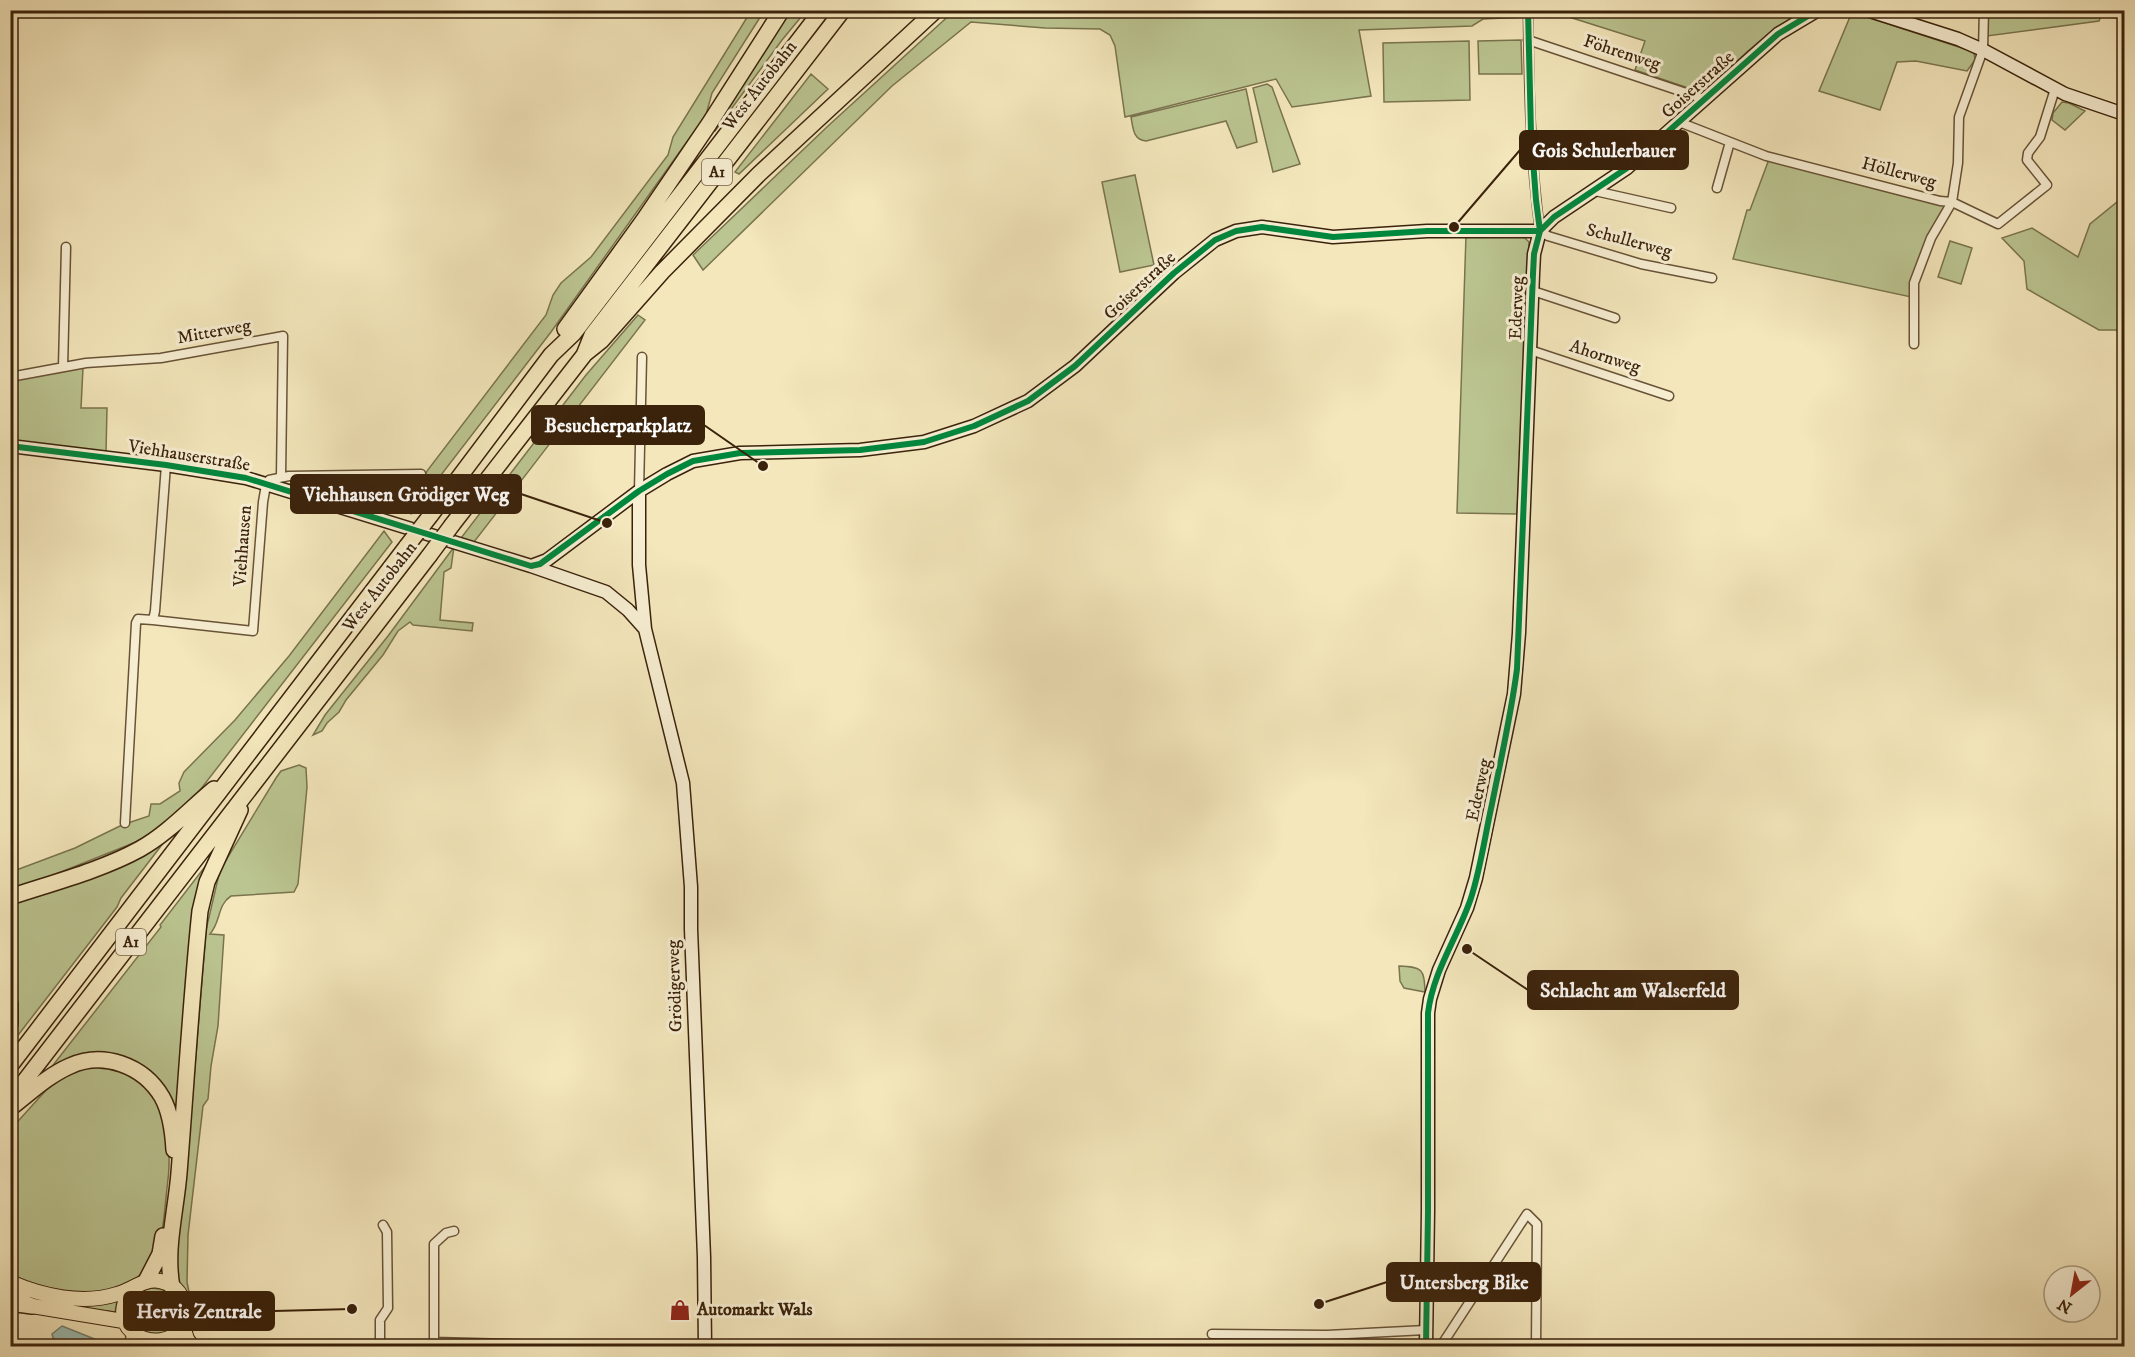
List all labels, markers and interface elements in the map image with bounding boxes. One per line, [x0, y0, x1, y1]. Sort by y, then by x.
street label: Föhrenweg [1581, 30, 1664, 76]
street label: West Autobahn [717, 36, 802, 136]
street label: Goiserstraße [1657, 47, 1739, 123]
callout: Gois Schulerbauer [1520, 131, 1688, 169]
text: Gois Schulerbauer [1532, 139, 1676, 164]
street label: Höllerweg [1859, 152, 1939, 194]
road number: A1 [702, 159, 732, 185]
street label: Schullerweg [1584, 219, 1675, 263]
street label: Goiserstraße [1099, 247, 1181, 325]
street label: Ederweg [1505, 276, 1529, 340]
street label: Mitterweg [175, 315, 253, 349]
street label: Ahornweg [1567, 335, 1643, 379]
callout: Besucherparkplatz [532, 406, 704, 444]
text: Besucherparkplatz [544, 414, 692, 439]
street label: Viehhauserstraße [125, 435, 252, 476]
callout: Viehhausen Grödiger Weg [291, 475, 521, 513]
text: Viehhausen Grödiger Weg [302, 483, 510, 508]
street label: Viehhausen [229, 504, 257, 588]
street label: West Autobahn [337, 537, 422, 637]
street label: Ederweg [1462, 756, 1496, 823]
road number: A1 [116, 929, 146, 955]
street label: Grödigerweg [662, 939, 688, 1033]
callout: Schlacht am Walserfeld [1528, 971, 1738, 1009]
text: Schlacht am Walserfeld [1540, 979, 1727, 1004]
callout: Untersberg Bike [1387, 1263, 1540, 1301]
north arrow [2042, 1264, 2102, 1324]
text: Untersberg Bike [1399, 1271, 1529, 1296]
callout: Hervis Zentrale [124, 1292, 274, 1330]
text: N [2054, 1294, 2076, 1318]
shop icon: Automarkt Wals [668, 1298, 692, 1322]
place label: Automarkt Wals [696, 1299, 812, 1321]
text: Hervis Zentrale [136, 1300, 262, 1325]

